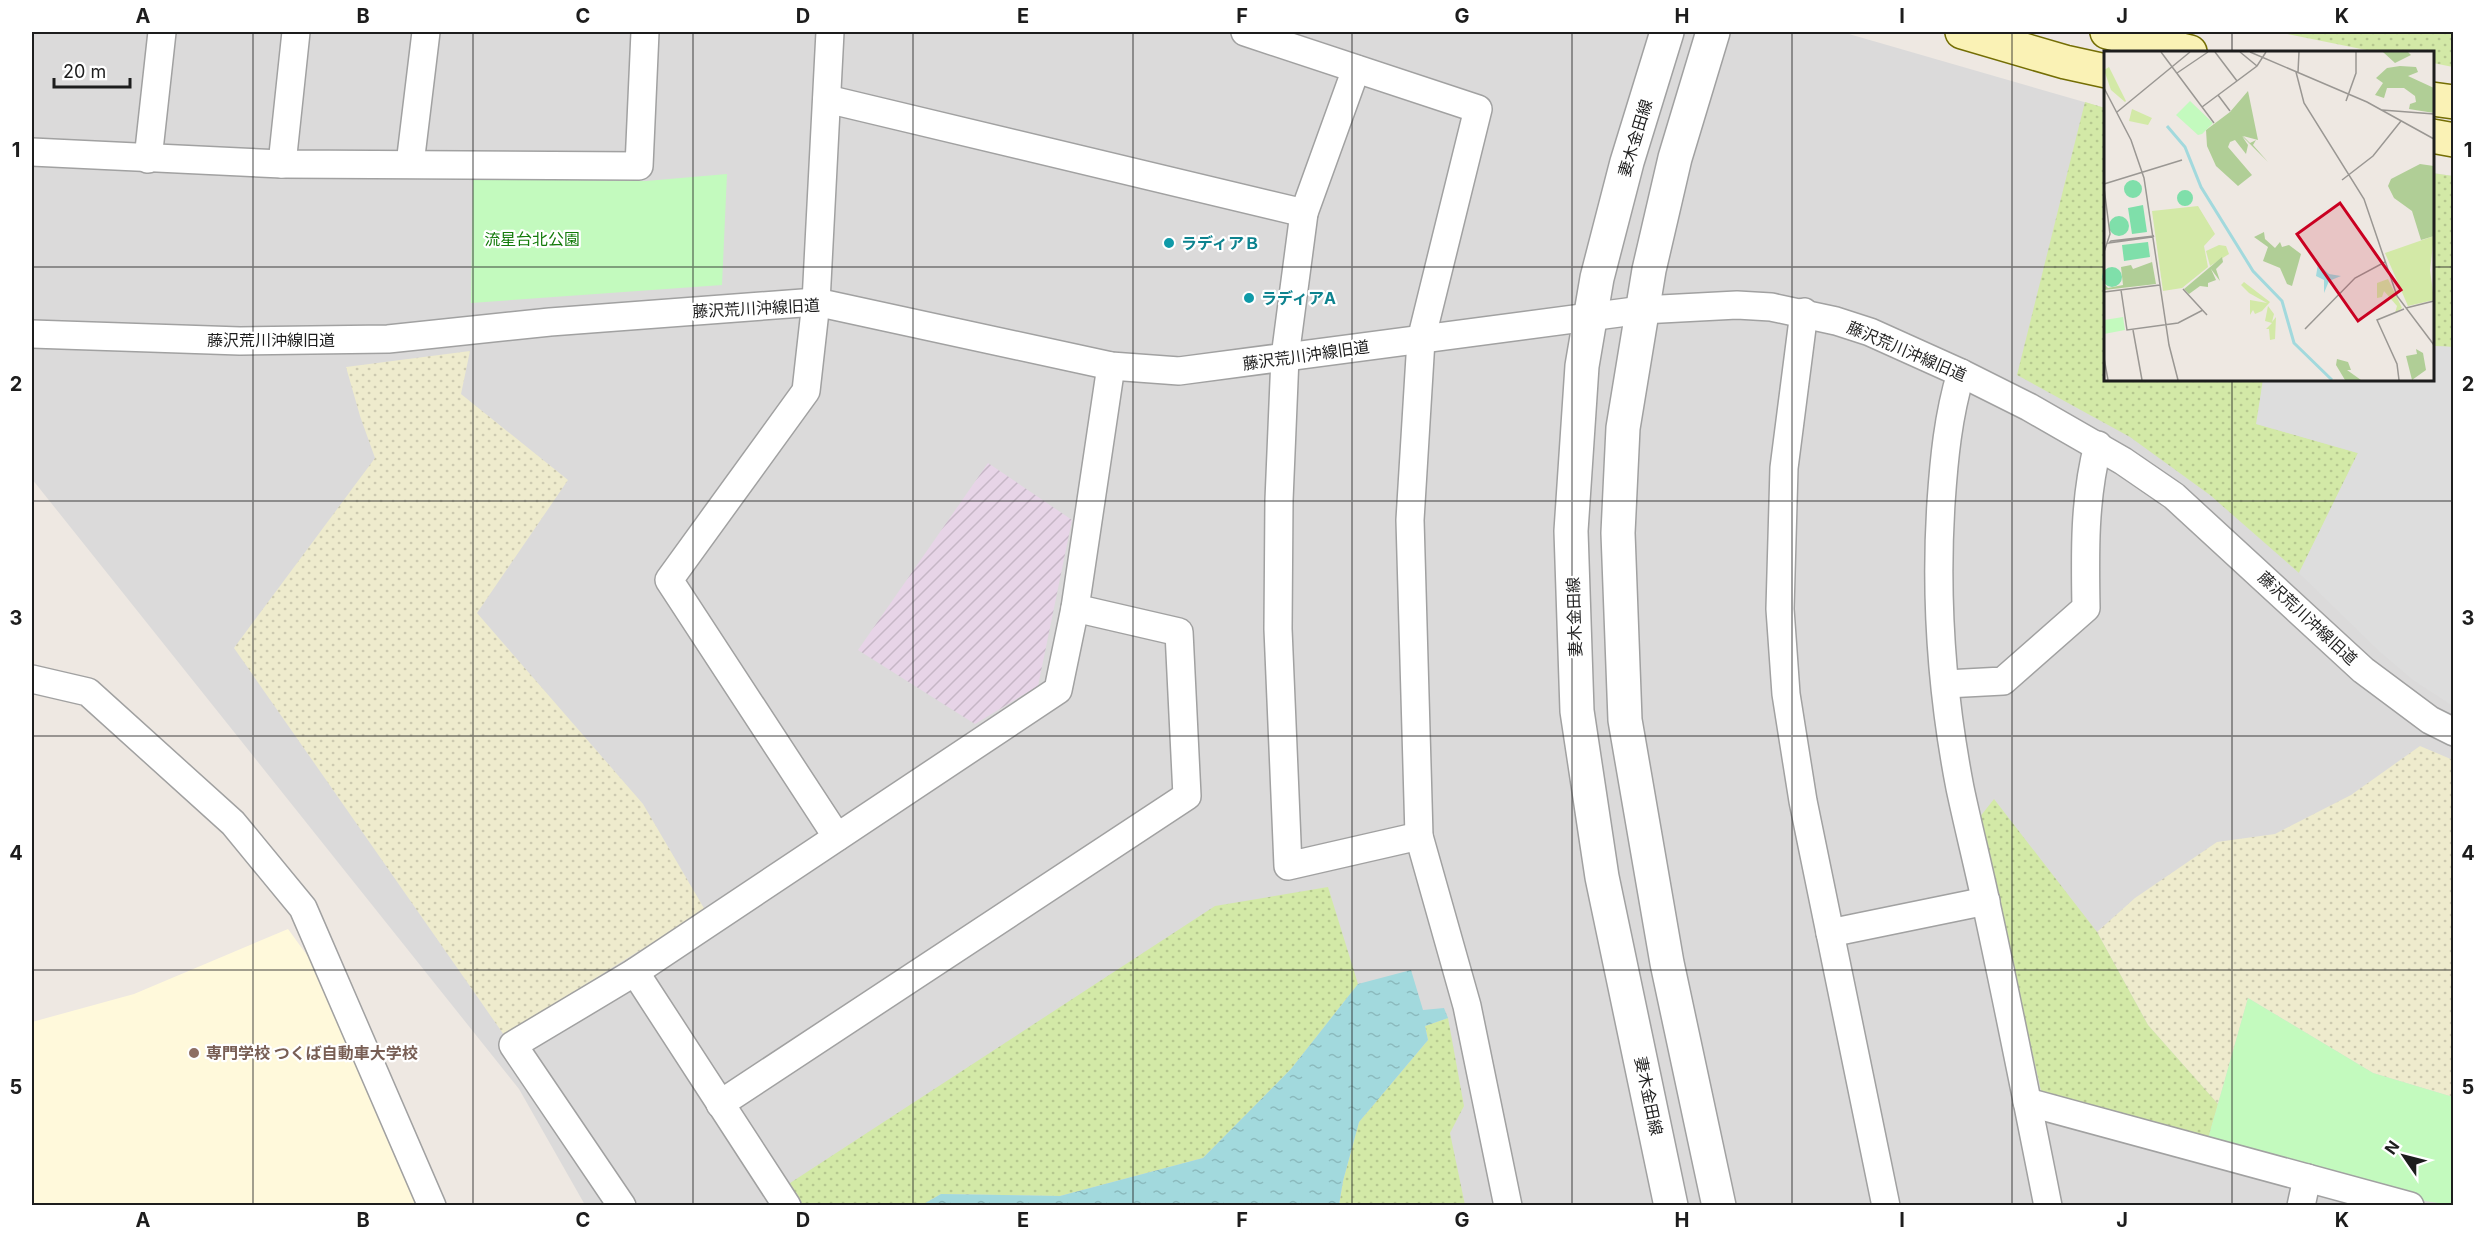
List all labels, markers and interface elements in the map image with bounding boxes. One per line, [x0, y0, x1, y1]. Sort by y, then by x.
text: A [136, 4, 151, 28]
text: B [356, 4, 370, 28]
text: C [576, 4, 590, 28]
text: D [796, 4, 810, 28]
text: E [1017, 4, 1029, 28]
text: F [1236, 4, 1248, 28]
text: G [1454, 4, 1470, 28]
text: H [1675, 4, 1689, 28]
text: I [1899, 4, 1905, 28]
text: J [2116, 4, 2128, 28]
text: K [2335, 4, 2349, 28]
scale bar [54, 51, 130, 89]
inset map [2104, 51, 2434, 381]
text: 20 m [63, 61, 106, 82]
street label: 妻木金田線 [1614, 97, 1656, 179]
text: 1 [12, 138, 20, 162]
text: 1 [2464, 138, 2472, 162]
park label: 流星台北公園 [484, 229, 580, 249]
place label: ラディアＢ [1181, 233, 1260, 253]
marker: ラディアＢ [1162, 236, 1176, 250]
place label: ラディアA [1261, 288, 1336, 308]
marker: ラディアA [1242, 291, 1256, 305]
street label: 藤沢荒川沖線旧道 [692, 295, 820, 321]
street label: 藤沢荒川沖線旧道 [1844, 317, 1970, 385]
street label: 藤沢荒川沖線旧道 [207, 330, 335, 350]
street label: 藤沢荒川沖線旧道 [1241, 336, 1371, 374]
text: 2 [10, 372, 22, 396]
text: 2 [2462, 372, 2474, 396]
street label: 藤沢荒川沖線旧道 [2254, 567, 2362, 669]
street label: 妻木金田線 [1563, 577, 1585, 657]
text: 3 [10, 606, 22, 630]
text: 3 [2462, 606, 2474, 630]
text: 4 [9, 841, 23, 865]
text: 4 [2461, 841, 2475, 865]
place label: 専門学校 つくば自動車大学校 [206, 1043, 418, 1063]
marker: 専門学校 つくば自動車大学校 [187, 1046, 201, 1060]
street label: 妻木金田線 [1631, 1055, 1667, 1137]
text: 5 [10, 1075, 22, 1099]
text: 5 [2462, 1075, 2474, 1099]
north arrow [2374, 1126, 2434, 1186]
text: N [2380, 1137, 2403, 1158]
text: A [136, 1208, 151, 1232]
text: B [356, 1208, 370, 1232]
text: C [576, 1208, 590, 1232]
text: D [796, 1208, 810, 1232]
text: E [1017, 1208, 1029, 1232]
text: F [1236, 1208, 1248, 1232]
text: G [1454, 1208, 1470, 1232]
text: H [1675, 1208, 1689, 1232]
text: I [1899, 1208, 1905, 1232]
text: J [2116, 1208, 2128, 1232]
text: K [2335, 1208, 2349, 1232]

